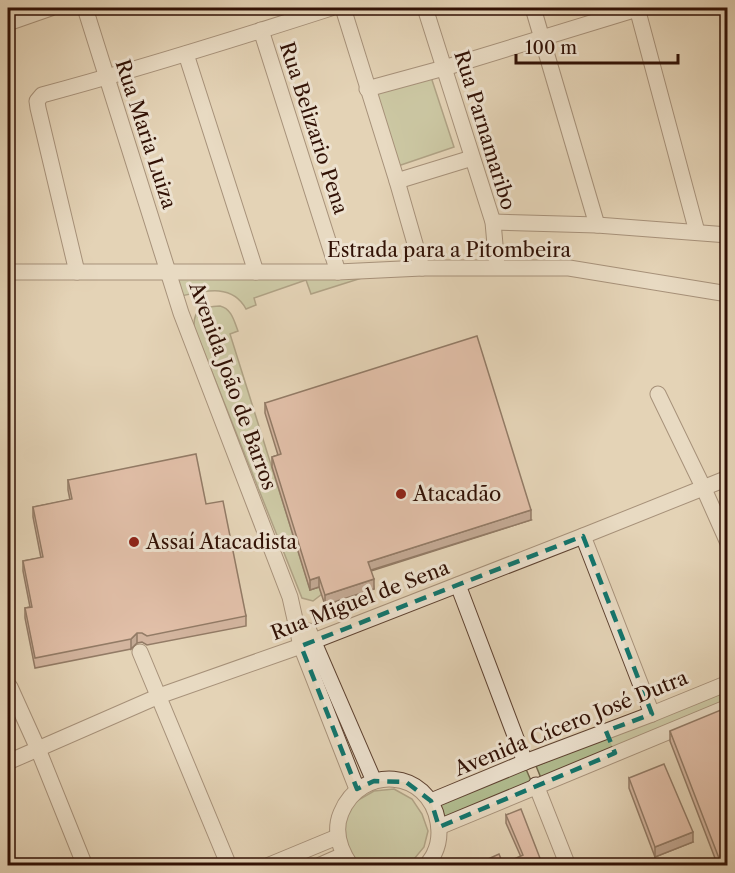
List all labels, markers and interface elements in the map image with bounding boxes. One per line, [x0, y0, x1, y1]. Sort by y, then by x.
scale bar [516, 27, 678, 65]
text: 100 m [525, 37, 577, 59]
street label: Rua Belizario Pena [275, 39, 353, 218]
street label: Rua Parnamaribo [449, 47, 521, 213]
street label: Rua Maria Luiza [111, 56, 182, 212]
street label: Estrada para a Pitombeira [327, 238, 572, 262]
street label: Avenida João de Barros [184, 278, 282, 493]
place label: Atacadão [412, 482, 501, 506]
marker: Atacadão [394, 487, 408, 501]
place label: Assaí Atacadista [145, 530, 298, 554]
marker: Assaí Atacadista [127, 535, 141, 549]
street label: Rua Miguel de Sena [267, 555, 453, 645]
street label: Avenida Cícero José Dutra [450, 665, 691, 781]

